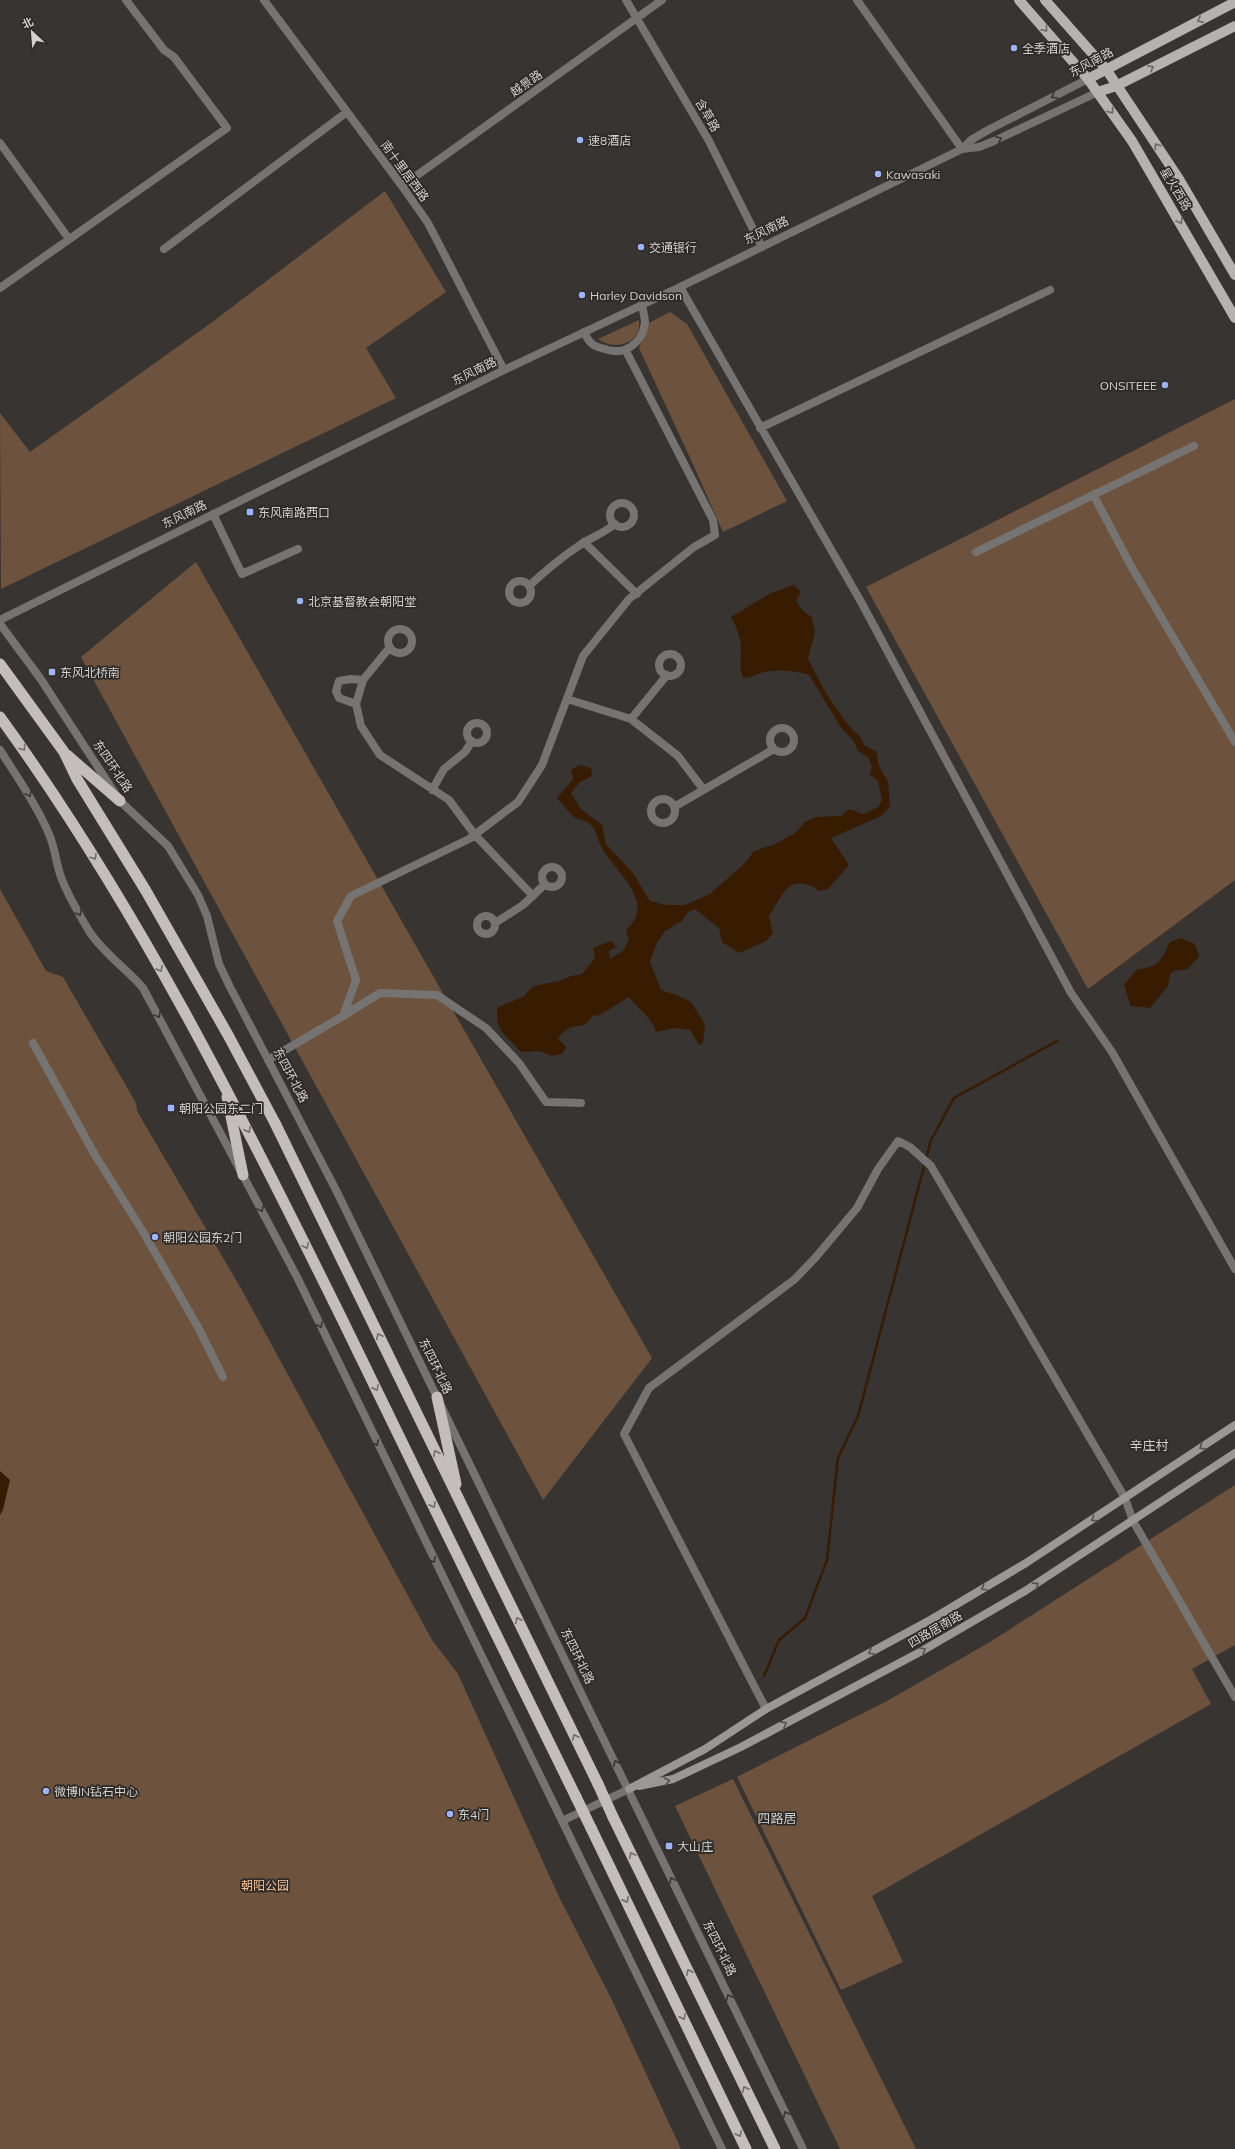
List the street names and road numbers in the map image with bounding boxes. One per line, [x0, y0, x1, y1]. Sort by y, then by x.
street label: 东风南路 [1066, 44, 1116, 80]
street label: 越景路 [507, 67, 545, 99]
street label: 含草路 [693, 96, 723, 134]
street label: 南十里居西路 [378, 137, 432, 205]
street label: 星火西路 [1157, 165, 1195, 213]
street label: 东风南路 [741, 213, 791, 247]
street label: 东风南路 [449, 354, 499, 388]
street label: 东风南路 [159, 497, 209, 531]
street label: 东四环北路 [90, 737, 136, 795]
street label: 东四环北路 [270, 1045, 312, 1105]
street label: 东四环北路 [416, 1336, 456, 1396]
street label: 四路居南路 [905, 1608, 965, 1650]
street label: 东四环北路 [558, 1626, 598, 1686]
street label: 东四环北路 [700, 1918, 740, 1978]

